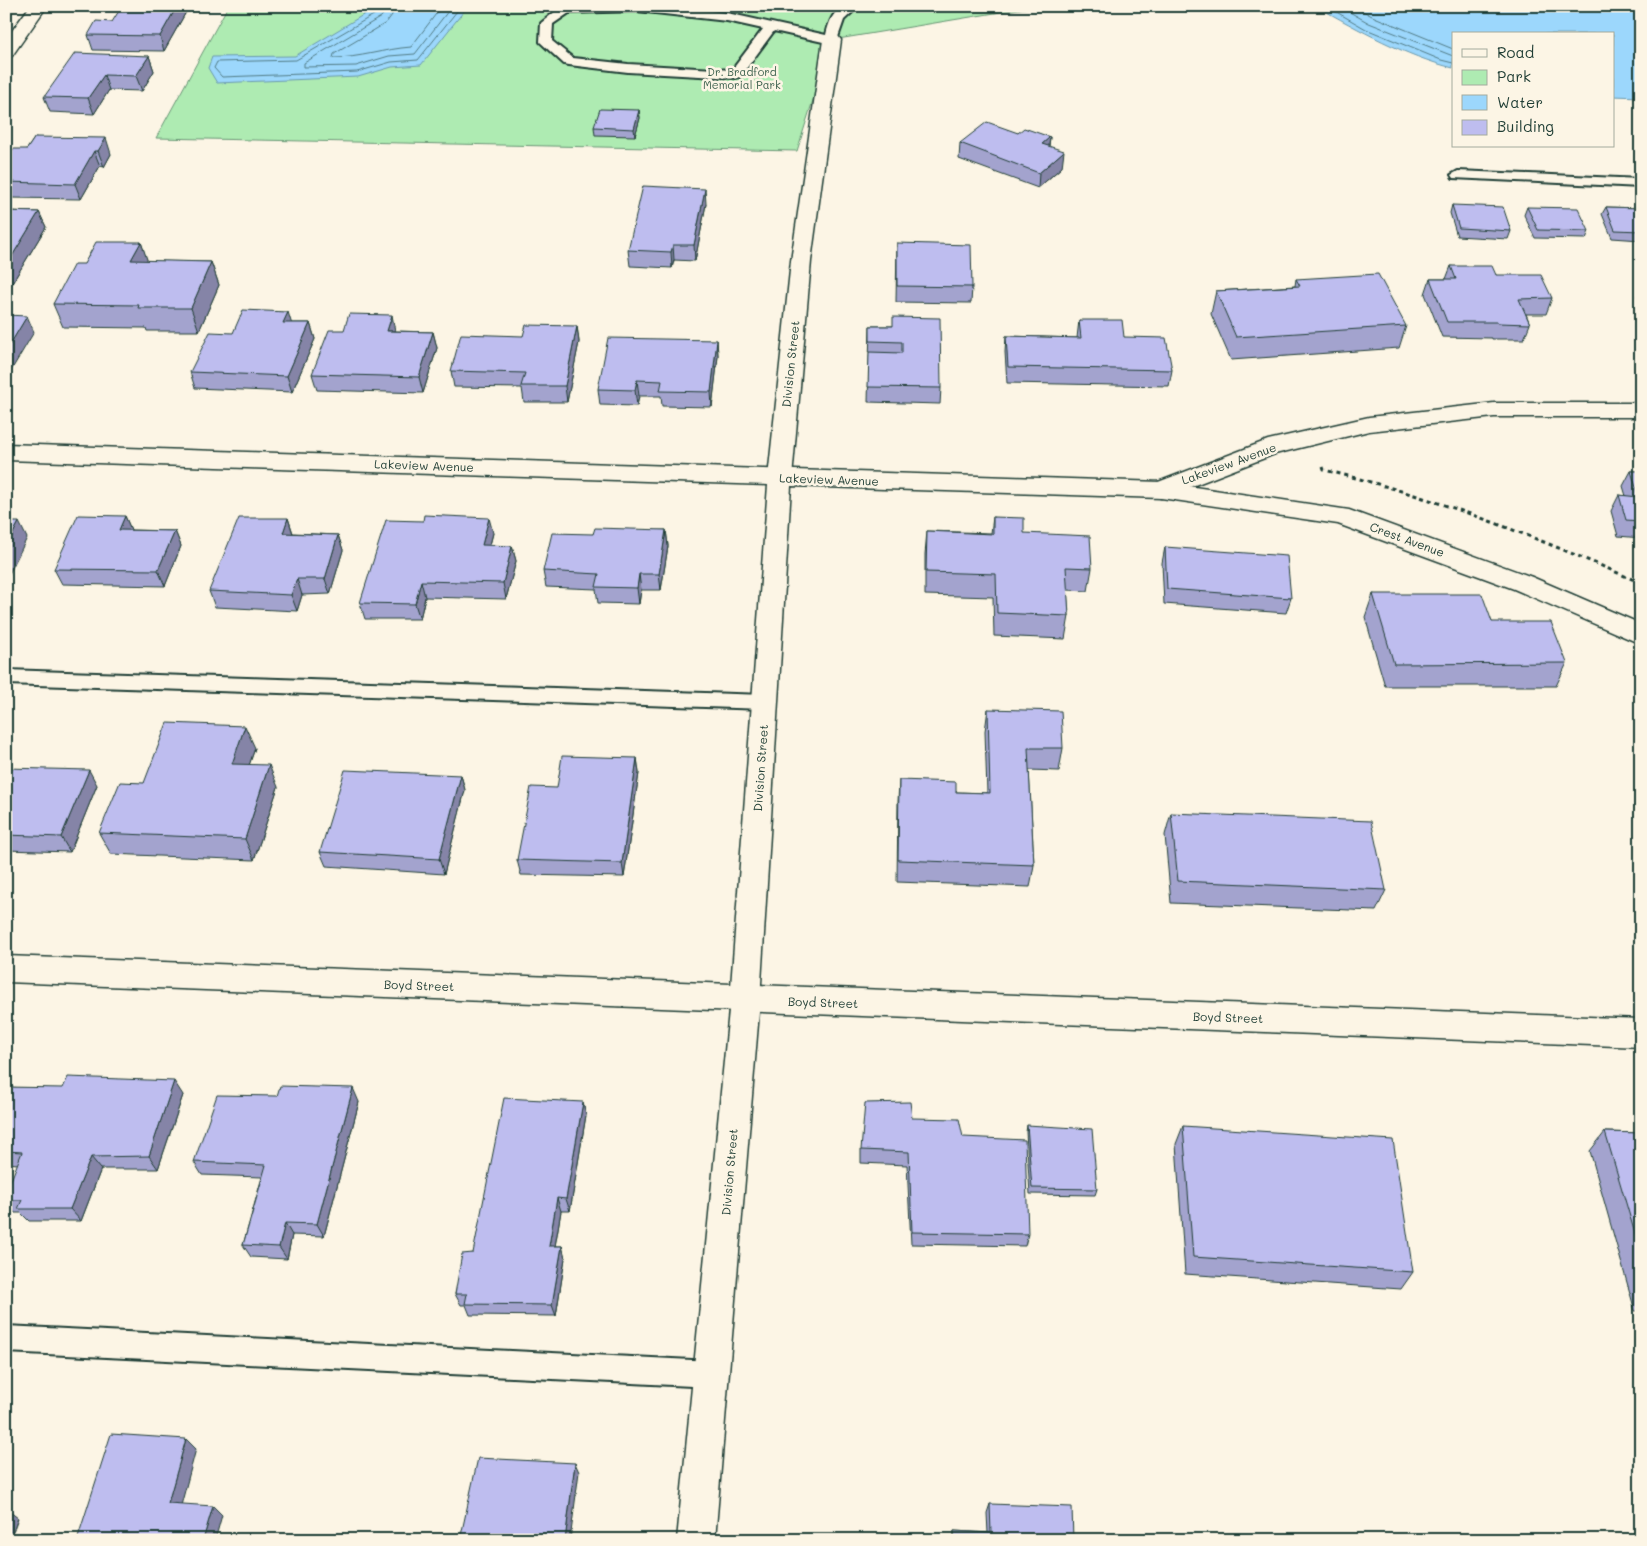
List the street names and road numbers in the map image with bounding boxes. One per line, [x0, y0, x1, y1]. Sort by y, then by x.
street label: Division Street [777, 320, 803, 408]
street label: Lakeview Avenue [1179, 438, 1278, 488]
street label: Lakeview Avenue [374, 455, 474, 475]
street label: Lakeview Avenue [779, 469, 879, 489]
street label: Crest Avenue [1368, 518, 1447, 560]
street label: Division Street [749, 724, 771, 812]
street label: Boyd Street [384, 976, 455, 994]
street label: Boyd Street [788, 993, 859, 1011]
street label: Boyd Street [1193, 1008, 1264, 1026]
street label: Division Street [717, 1128, 741, 1216]

